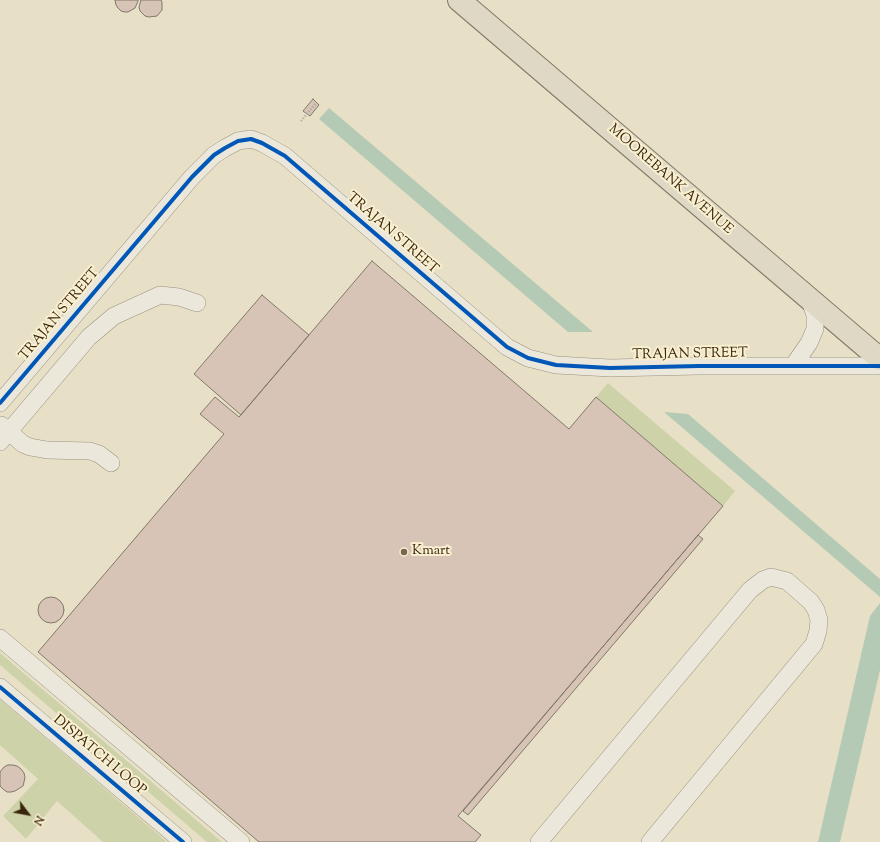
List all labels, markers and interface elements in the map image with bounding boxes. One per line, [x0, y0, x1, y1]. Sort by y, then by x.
street label: MOOREBANK AVENUE [604, 121, 736, 239]
street label: TRAJAN STREET [343, 190, 441, 278]
street label: TRAJAN STREET [16, 265, 104, 365]
street label: TRAJAN STREET [632, 346, 748, 364]
place label: Kmart [412, 544, 450, 560]
marker: Kmart [399, 547, 409, 557]
street label: DISPATCH LOOP [49, 712, 149, 800]
north arrow [8, 794, 48, 834]
text: N [29, 812, 47, 828]

